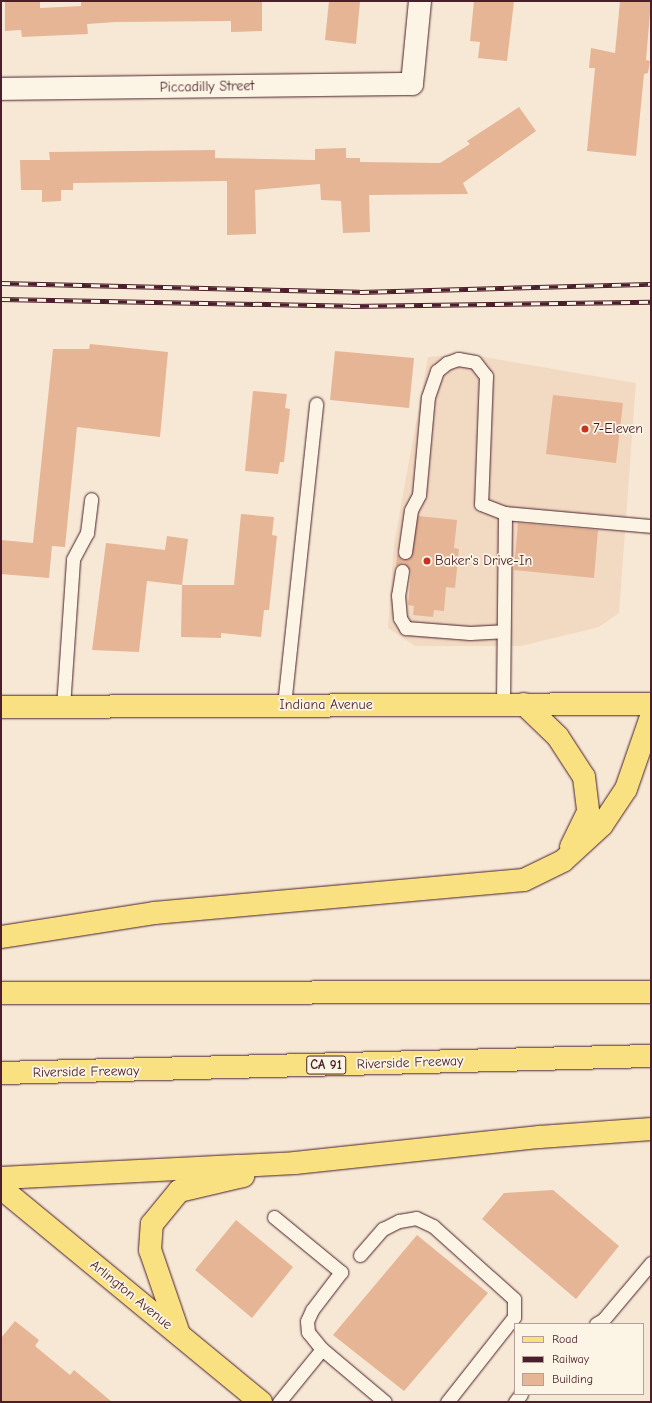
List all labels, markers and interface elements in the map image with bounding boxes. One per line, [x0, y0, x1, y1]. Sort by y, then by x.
street label: Piccadilly Street [160, 78, 254, 96]
place label: 7-Eleven [593, 421, 643, 437]
marker: 7-Eleven [580, 424, 590, 434]
place label: Baker's Drive-In [435, 553, 532, 569]
marker: Baker's Drive-In [422, 556, 432, 566]
street label: Indiana Avenue [279, 697, 373, 713]
street label: Riverside Freeway [356, 1053, 464, 1073]
road number: CA 91 [306, 1054, 346, 1076]
street label: Riverside Freeway [32, 1063, 140, 1081]
street label: Arlington Avenue [86, 1257, 176, 1333]
legend [514, 1323, 644, 1395]
text: Road [552, 1332, 578, 1346]
text: Railway [552, 1352, 589, 1366]
text: Building [552, 1372, 593, 1386]

